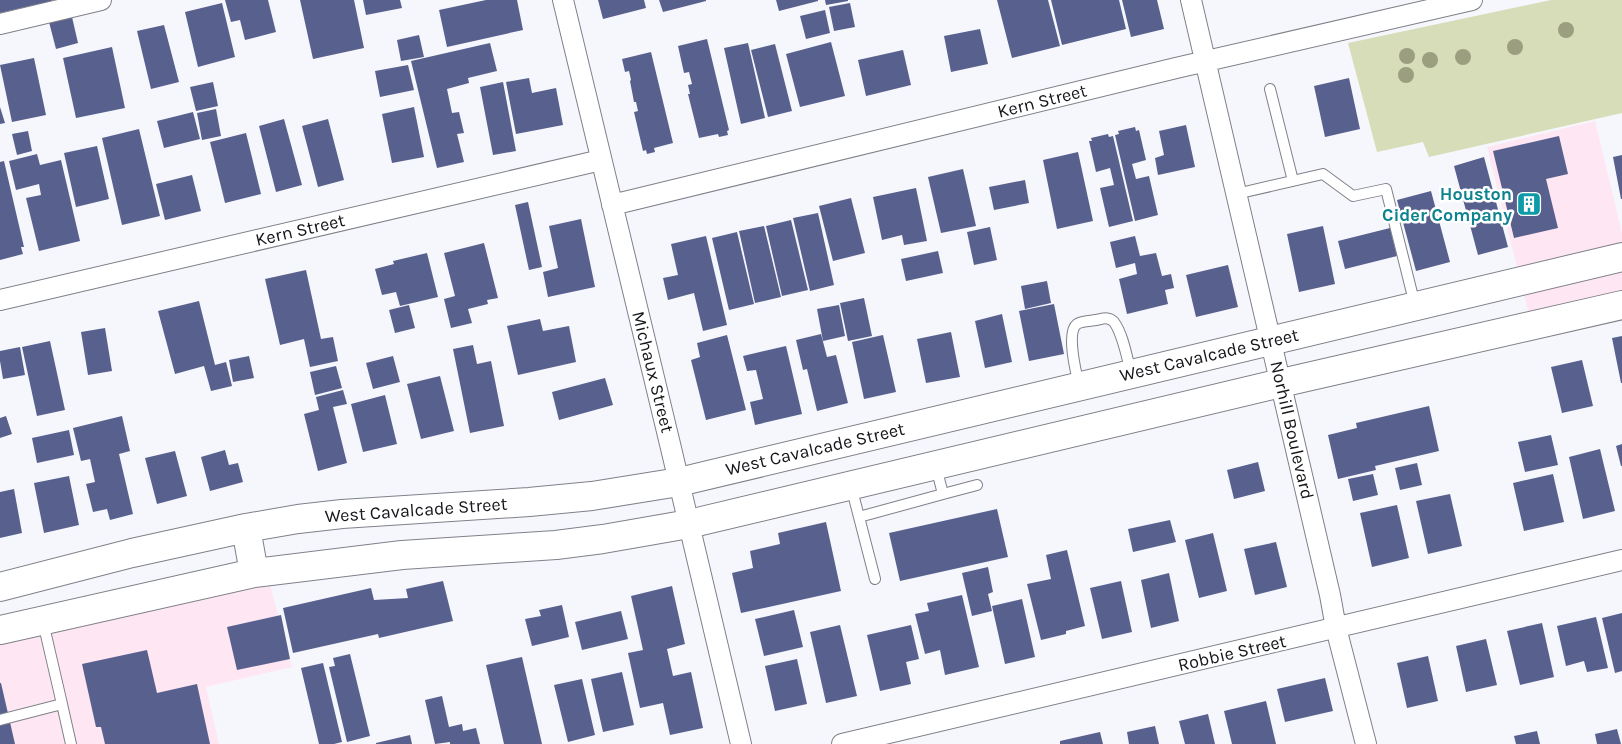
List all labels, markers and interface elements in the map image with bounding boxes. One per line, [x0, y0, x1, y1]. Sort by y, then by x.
street label: Kern Street [995, 79, 1089, 123]
place label: Houston Cider Company [1382, 183, 1512, 226]
building icon: Houston Cider Company [1516, 191, 1542, 217]
street label: Kern Street [253, 209, 347, 251]
street label: Michaux Street [627, 309, 679, 435]
street label: West Cavalcade Street [1117, 324, 1301, 386]
street label: Norhill Boulevard [1265, 359, 1319, 501]
street label: West Cavalcade Street [723, 418, 907, 480]
street label: West Cavalcade Street [324, 493, 508, 527]
street label: Robbie Street [1176, 630, 1289, 676]

